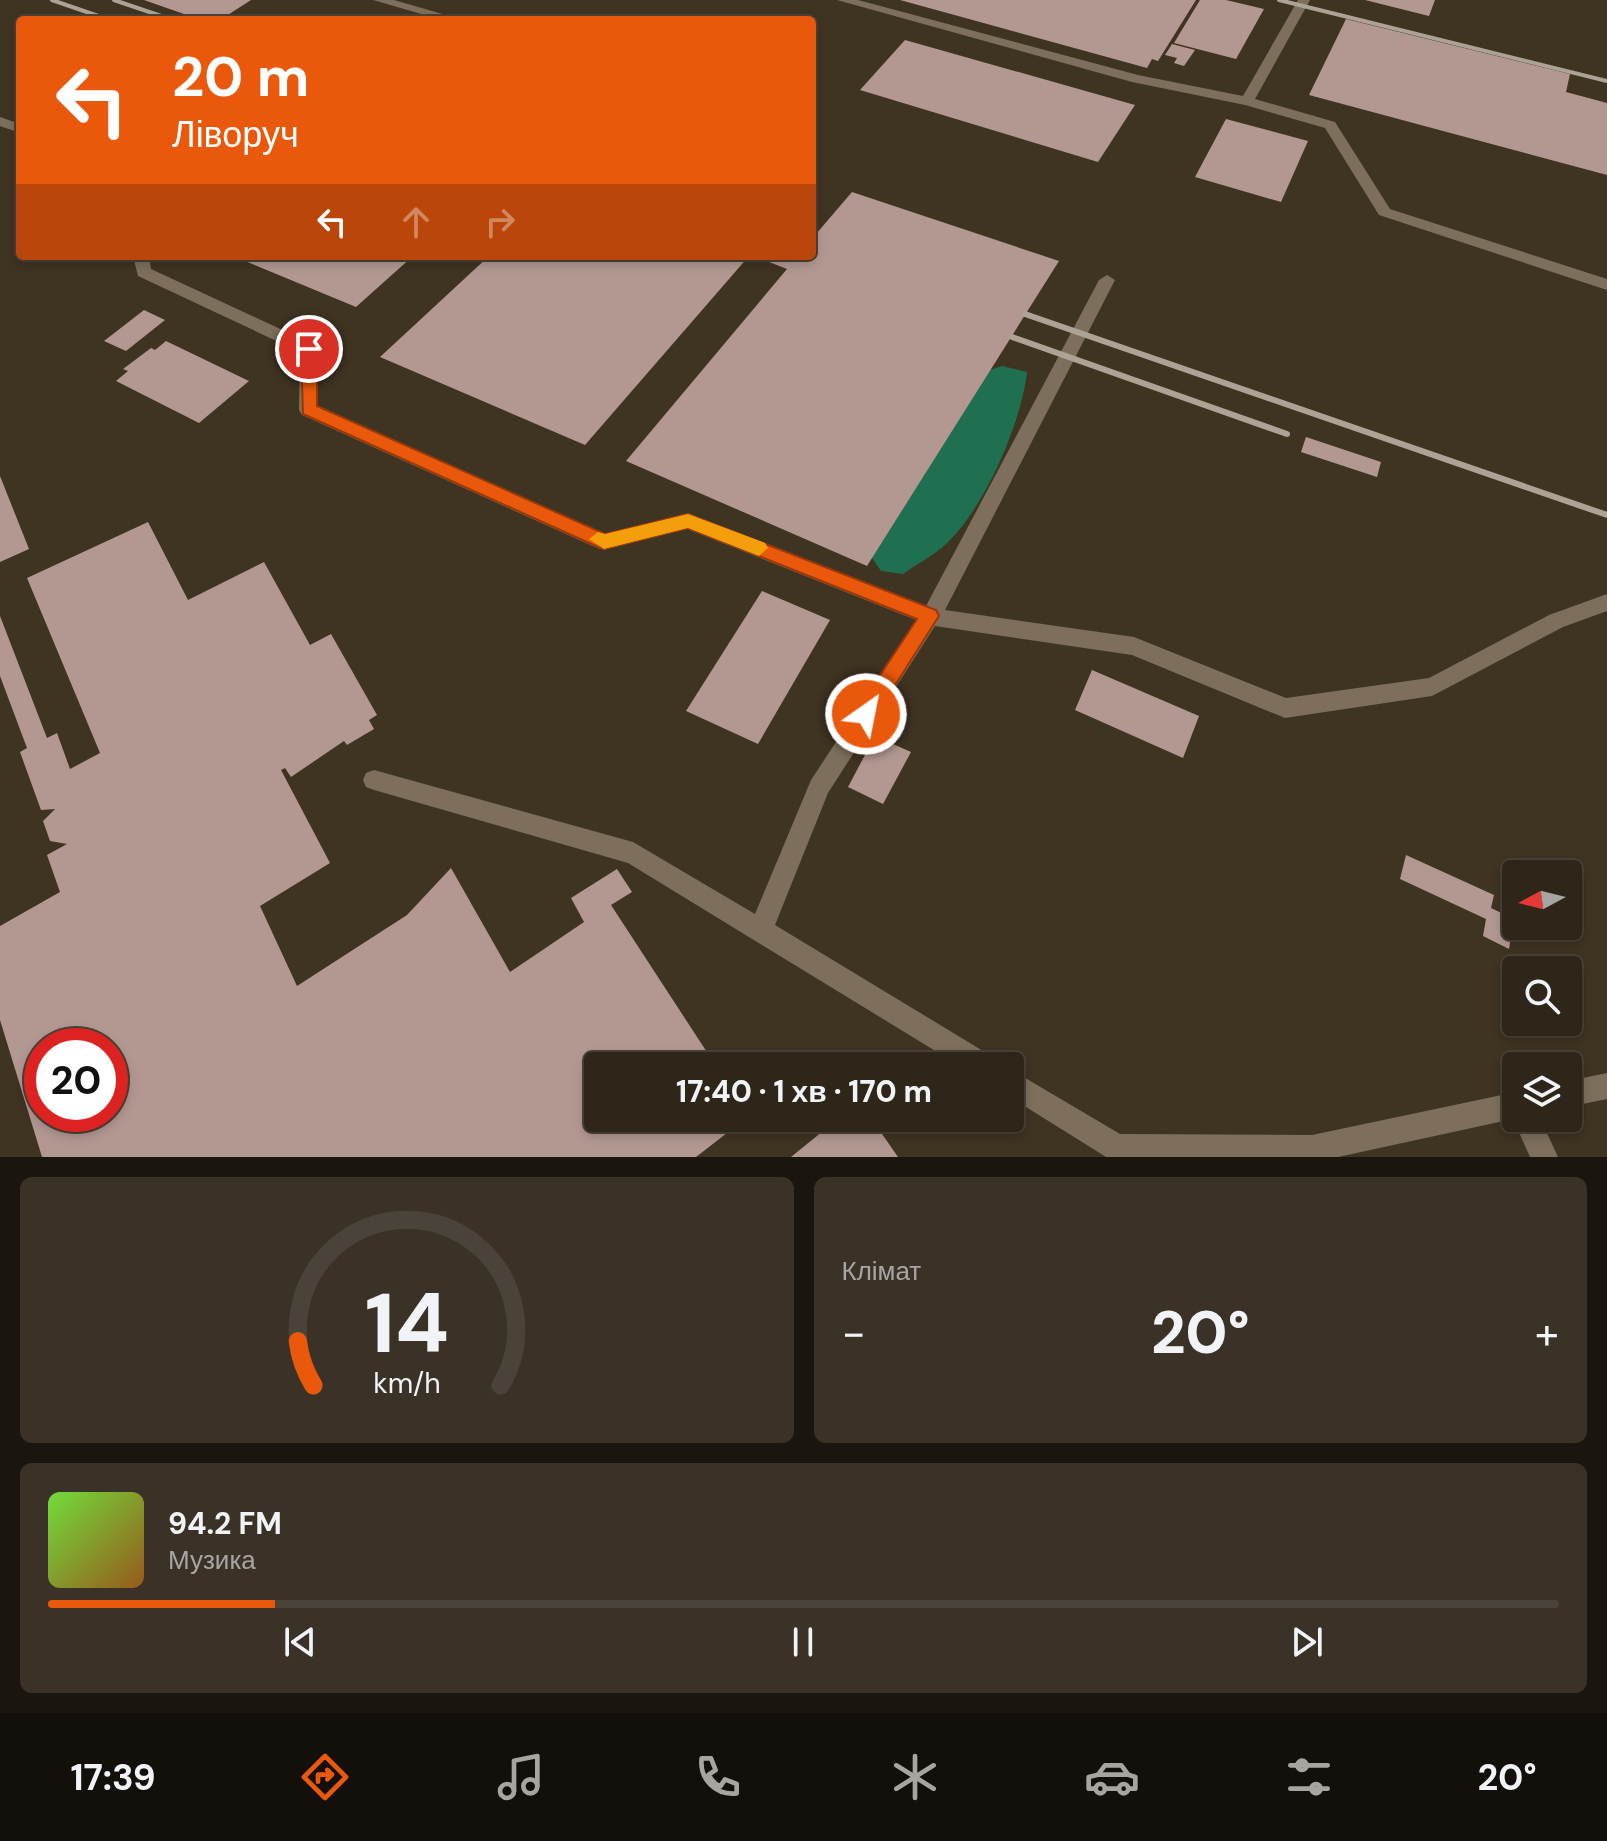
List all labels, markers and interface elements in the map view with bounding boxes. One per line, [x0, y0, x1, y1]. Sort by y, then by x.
text: 20 m [172, 40, 309, 113]
icon: left [40, 48, 144, 152]
text: Ліворуч [172, 111, 299, 158]
icon: left [310, 200, 354, 244]
icon: ahead [394, 200, 438, 244]
icon: right [478, 200, 522, 244]
pin [275, 315, 343, 383]
icon: arrive [287, 327, 331, 371]
position arrow [824, 672, 908, 756]
north arrow [1502, 860, 1582, 940]
map controls [1502, 860, 1582, 1132]
button: search [1502, 956, 1582, 1036]
speed limit sign: 20 [24, 1028, 128, 1132]
button: layers [1502, 1052, 1582, 1132]
text: 17:40 · 1 хв · 170 m [676, 1072, 932, 1111]
text: Клімат [842, 1254, 921, 1288]
text: 14 [365, 1269, 449, 1378]
text: 20° [1151, 1293, 1250, 1372]
text: − [842, 1304, 866, 1362]
text: + [1535, 1304, 1559, 1362]
text: km/h [373, 1365, 441, 1402]
text: 94.2 FM [168, 1504, 282, 1543]
text: Музика [168, 1543, 256, 1577]
icon: previous [278, 1620, 322, 1664]
icon: pause [781, 1620, 825, 1664]
icon: next [1285, 1620, 1329, 1664]
icon: directions [297, 1749, 353, 1805]
icon: music [493, 1749, 549, 1805]
icon: phone [690, 1749, 746, 1805]
icon: climate [887, 1749, 943, 1805]
icon: car [1084, 1749, 1140, 1805]
icon: filters [1281, 1749, 1337, 1805]
text: 17:39 [70, 1754, 156, 1801]
text: 20° [1478, 1754, 1537, 1801]

